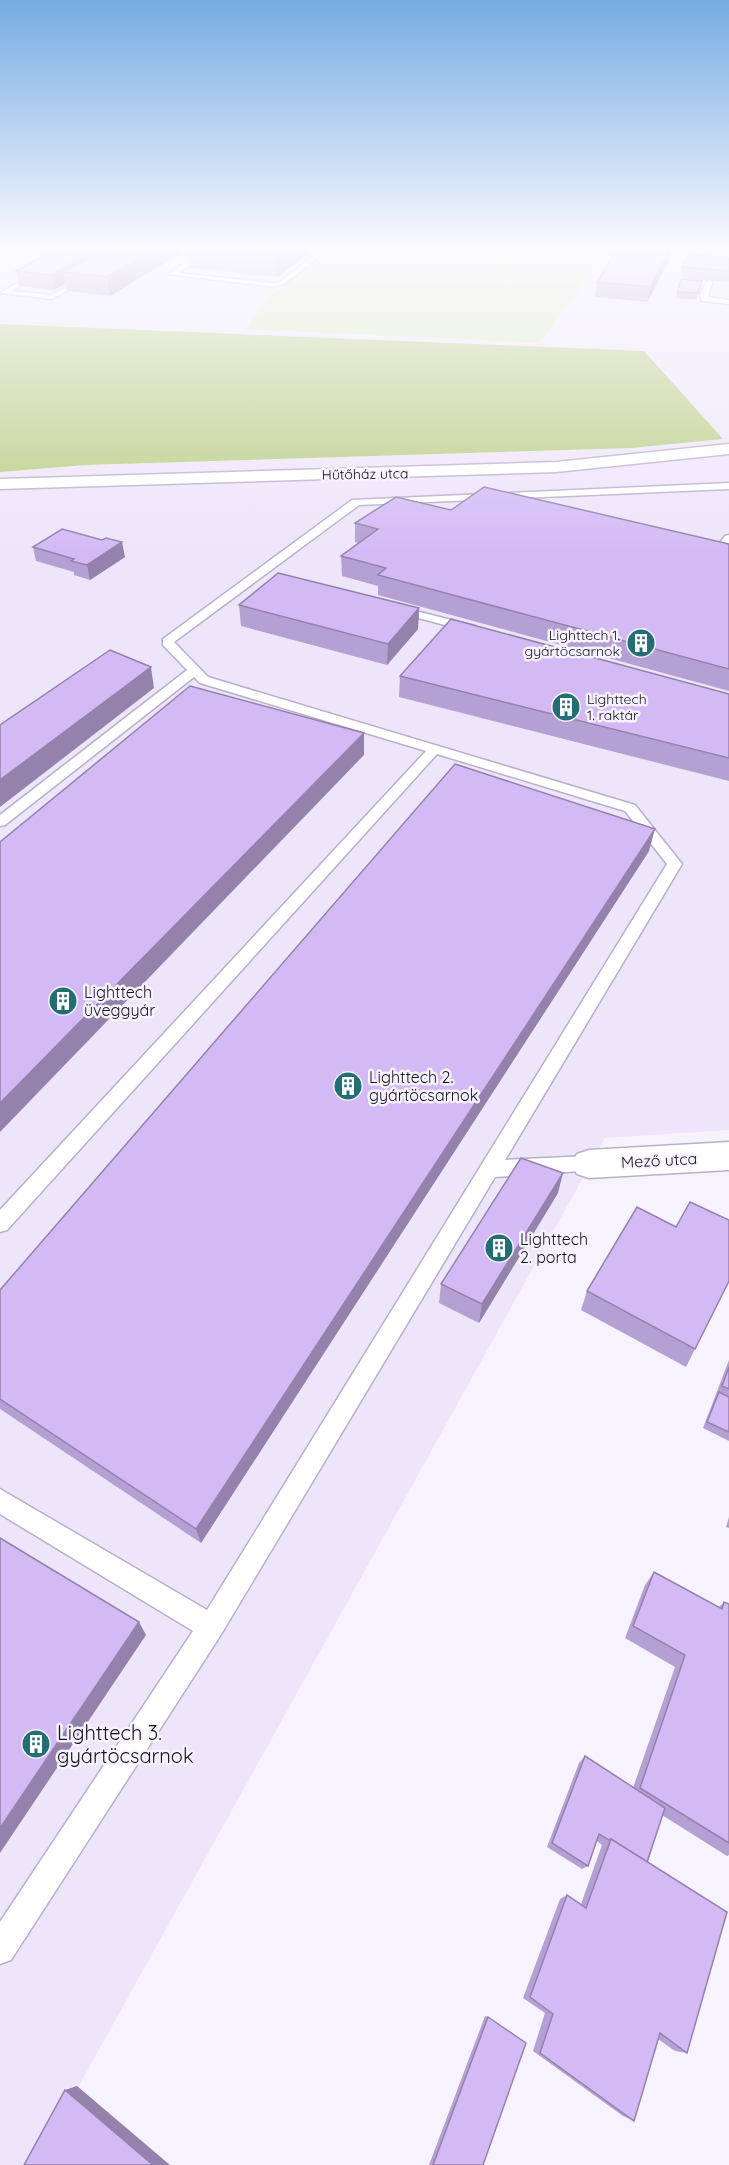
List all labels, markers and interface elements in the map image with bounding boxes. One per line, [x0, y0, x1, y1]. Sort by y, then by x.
street label: Hűtőház utca [322, 464, 408, 484]
place label: Lighttech 1. gyártöcsarnok [524, 626, 620, 660]
building icon: Lighttech 1. gyártöcsarnok [625, 627, 657, 659]
place label: Lighttech 1. raktár [587, 690, 647, 724]
building icon: Lighttech 1. raktár [550, 691, 582, 723]
place label: Lighttech üveggyár [84, 982, 155, 1020]
building icon: Lighttech üveggyár [47, 985, 79, 1017]
place label: Lighttech 2. gyártöcsarnok [369, 1067, 478, 1105]
building icon: Lighttech 2. gyártöcsarnok [332, 1070, 364, 1102]
street label: Mező utca [620, 1148, 698, 1172]
place label: Lighttech 2. porta [520, 1229, 588, 1267]
building icon: Lighttech 2. porta [483, 1232, 515, 1264]
place label: Lighttech 3. gyártöcsarnok [57, 1720, 194, 1768]
building icon: Lighttech 3. gyártöcsarnok [20, 1728, 52, 1760]

